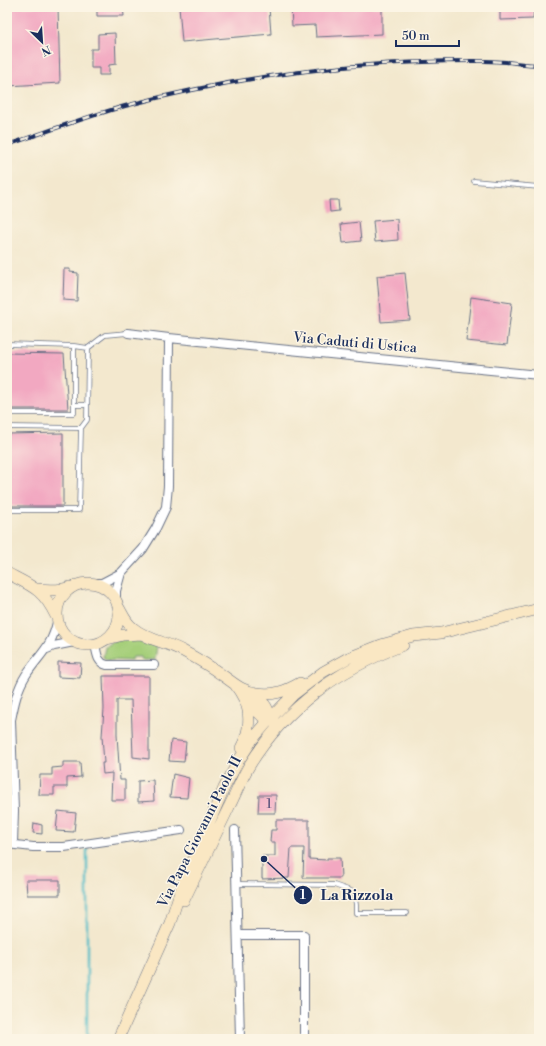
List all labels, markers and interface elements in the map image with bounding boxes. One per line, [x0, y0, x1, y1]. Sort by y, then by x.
north arrow [22, 22, 62, 62]
scale bar [396, 22, 459, 48]
text: 50 m [402, 29, 430, 44]
text: N [39, 42, 53, 58]
street label: Via Caduti di Ustica [291, 329, 419, 357]
street label: Via Papa Giovanni Paolo II [153, 753, 246, 912]
house number: 1 [266, 797, 272, 812]
callout: La Rizzola [293, 882, 402, 909]
text: La Rizzola [321, 886, 394, 905]
text: 1 [300, 888, 306, 903]

